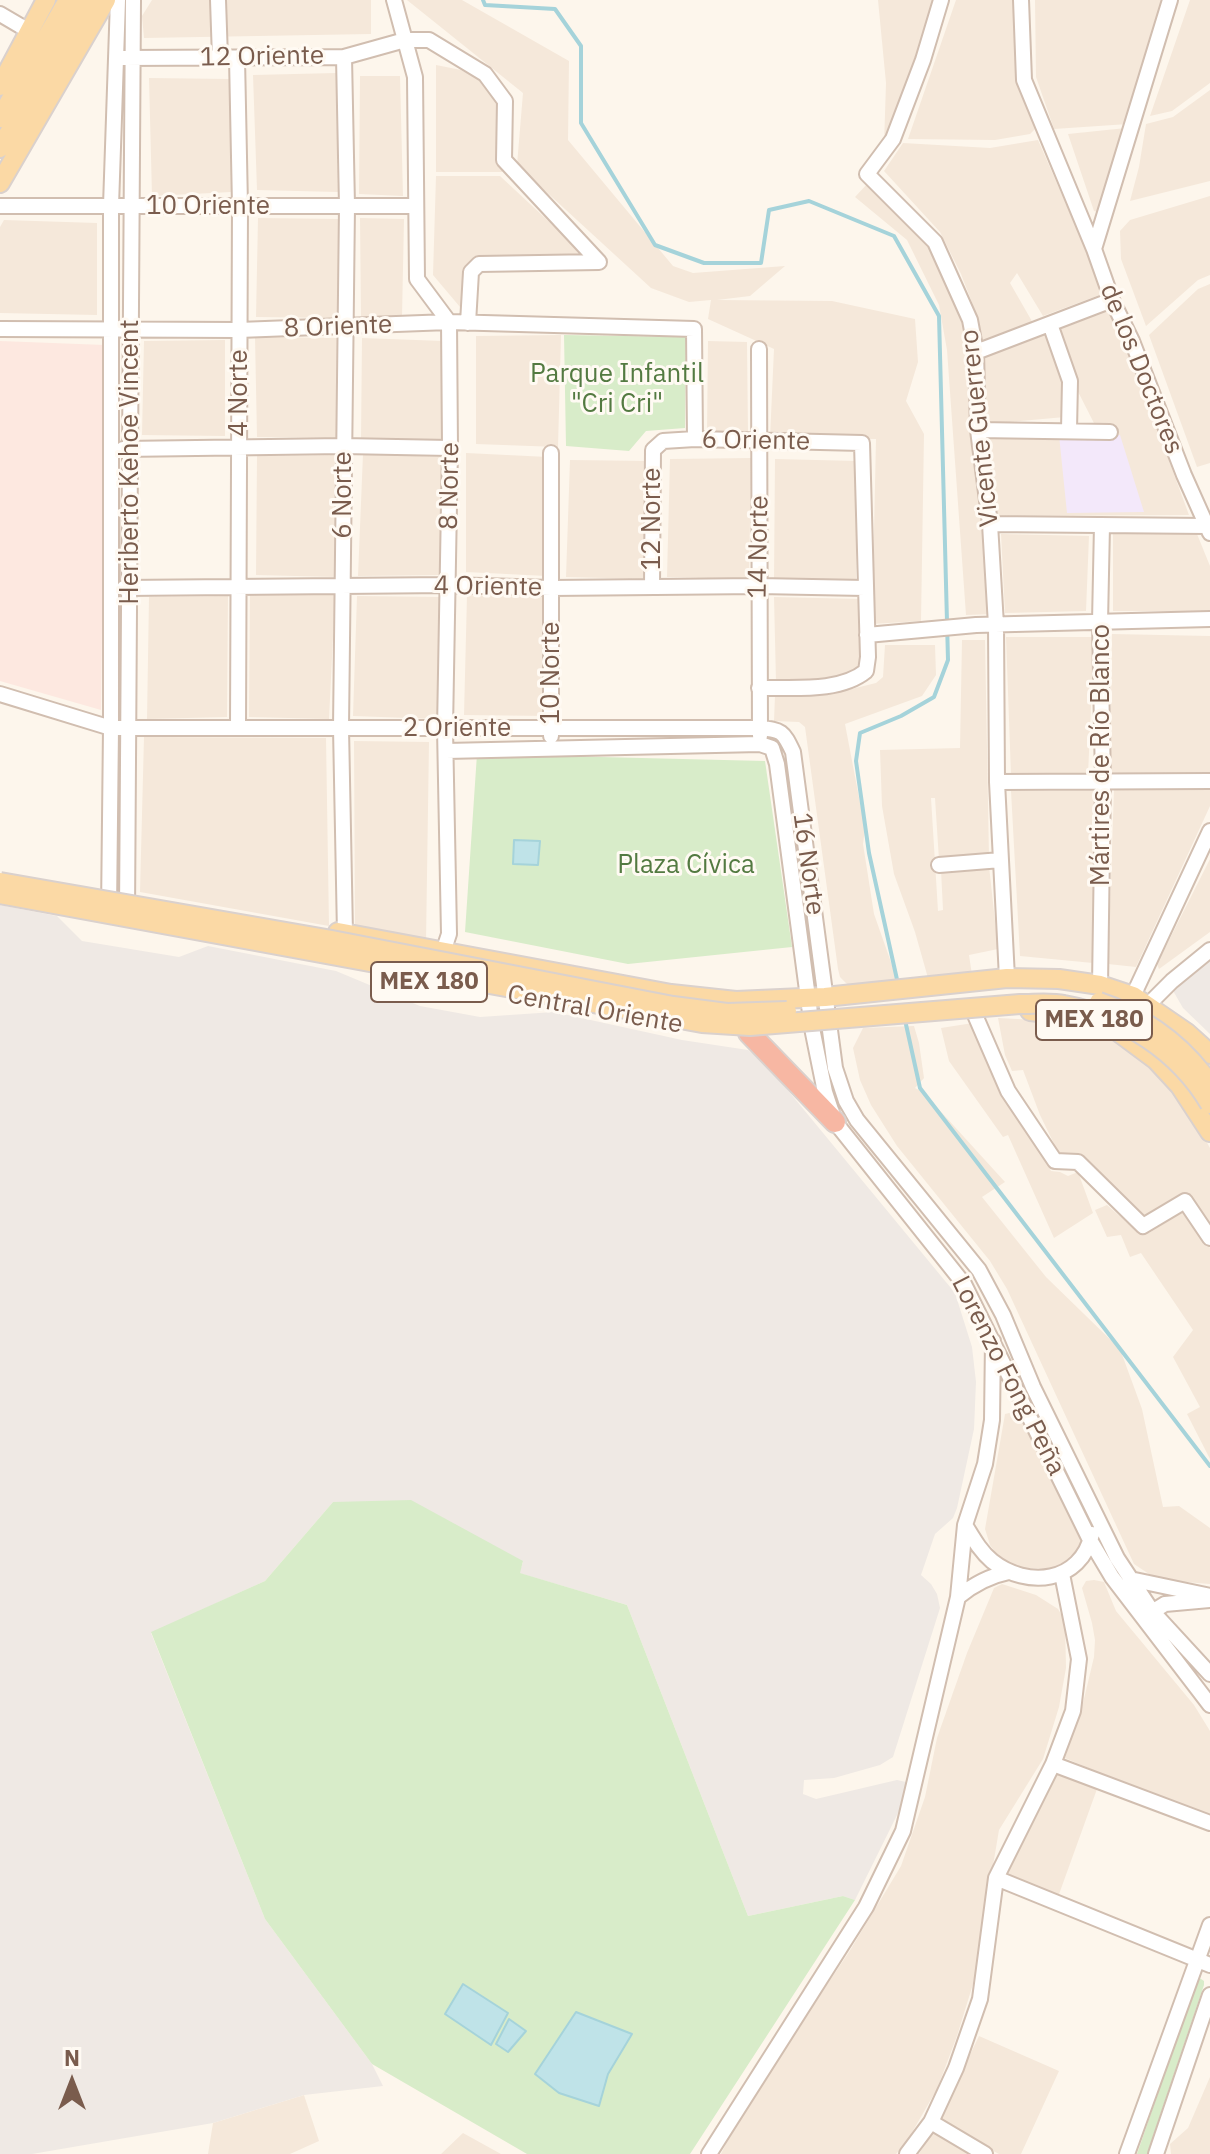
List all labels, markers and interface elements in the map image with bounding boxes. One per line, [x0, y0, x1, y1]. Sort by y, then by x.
street label: 12 Oriente [200, 40, 324, 74]
street label: 10 Oriente [146, 190, 270, 222]
street label: de los Doctores [1093, 279, 1189, 459]
street label: 8 Oriente [283, 310, 393, 344]
street label: Heriberto Kehoe Vincent [114, 319, 146, 605]
street label: Vicente Guerrero [954, 328, 1006, 528]
street label: 4 Norte [223, 349, 255, 437]
park label: Parque Infantil "Cri Cri" [530, 358, 704, 420]
street label: 6 Oriente [701, 424, 811, 458]
street label: 8 Norte [434, 442, 466, 530]
street label: 6 Norte [327, 451, 359, 539]
street label: 12 Norte [636, 467, 668, 571]
street label: 14 Norte [743, 495, 775, 599]
street label: 4 Oriente [433, 570, 543, 604]
street label: 10 Norte [535, 621, 567, 725]
street label: Mártires de Río Blanco [1085, 624, 1117, 886]
street label: 2 Oriente [403, 712, 511, 744]
street label: 16 Norte [785, 811, 831, 917]
park label: Plaza Cívica [617, 849, 755, 881]
road number: MEX 180 [371, 962, 487, 1002]
street label: Central Oriente [505, 979, 685, 1041]
road number: MEX 180 [1036, 1000, 1152, 1040]
street label: Lorenzo Fong Peña [944, 1271, 1072, 1481]
north arrow [32, 2042, 112, 2122]
text: N [64, 2043, 80, 2072]

